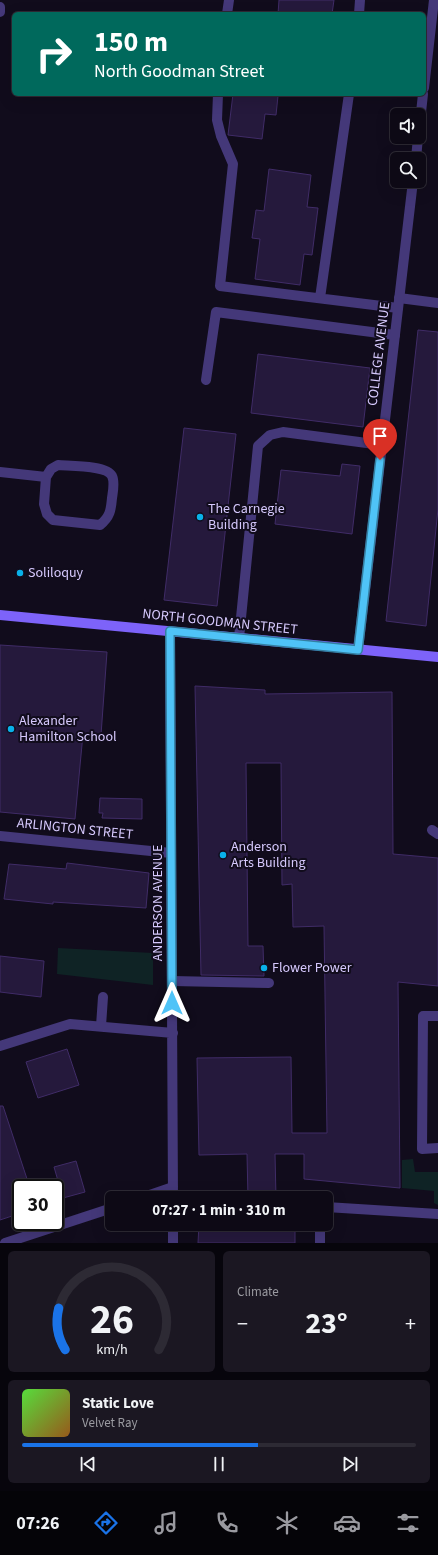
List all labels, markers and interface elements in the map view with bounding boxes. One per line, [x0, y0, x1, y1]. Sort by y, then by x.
text: 150 m [94, 22, 168, 62]
icon: right [28, 28, 80, 80]
text: North Goodman Street [94, 59, 264, 84]
map controls [390, 108, 426, 188]
button: sound [390, 108, 426, 144]
button: search [390, 152, 426, 188]
street label: COLLEGE AVENUE [363, 301, 395, 407]
pin [363, 419, 397, 460]
icon: arrive [369, 425, 391, 447]
place label: The Carnegie Building [208, 499, 285, 535]
marker: The Carnegie Building [195, 512, 205, 522]
place label: Soliloquy [28, 563, 84, 583]
marker: Soliloquy [15, 568, 25, 578]
street label: NORTH GOODMAN STREET [141, 604, 299, 640]
place label: Alexander Hamilton School [19, 711, 117, 747]
marker: Alexander Hamilton School [6, 724, 16, 734]
street label: ARLINGTON STREET [16, 813, 135, 845]
place label: Anderson Arts Building [231, 837, 306, 873]
street label: ANDERSON AVENUE [148, 845, 168, 961]
marker: Anderson Arts Building [218, 850, 228, 860]
place label: Flower Power [272, 958, 352, 978]
marker: Flower Power [259, 963, 269, 973]
position arrow [151, 982, 193, 1024]
speed limit sign: 30 [12, 1179, 64, 1231]
text: 07:27 · 1 min · 310 m [152, 1200, 286, 1221]
text: Climate [237, 1283, 279, 1301]
text: 26 [90, 1289, 133, 1349]
text: 23° [305, 1302, 348, 1345]
text: − [237, 1308, 248, 1340]
text: + [405, 1308, 416, 1340]
text: km/h [96, 1338, 127, 1359]
text: Static Love [82, 1393, 154, 1414]
text: Velvet Ray [82, 1414, 138, 1432]
icon: previous [77, 1453, 99, 1475]
icon: pause [208, 1453, 230, 1475]
icon: next [339, 1453, 361, 1475]
icon: directions [92, 1509, 120, 1537]
icon: music [152, 1509, 180, 1537]
icon: phone [213, 1509, 241, 1537]
icon: climate [273, 1509, 301, 1537]
icon: car [333, 1509, 361, 1537]
icon: filters [394, 1509, 422, 1537]
text: 07:26 [16, 1511, 60, 1536]

